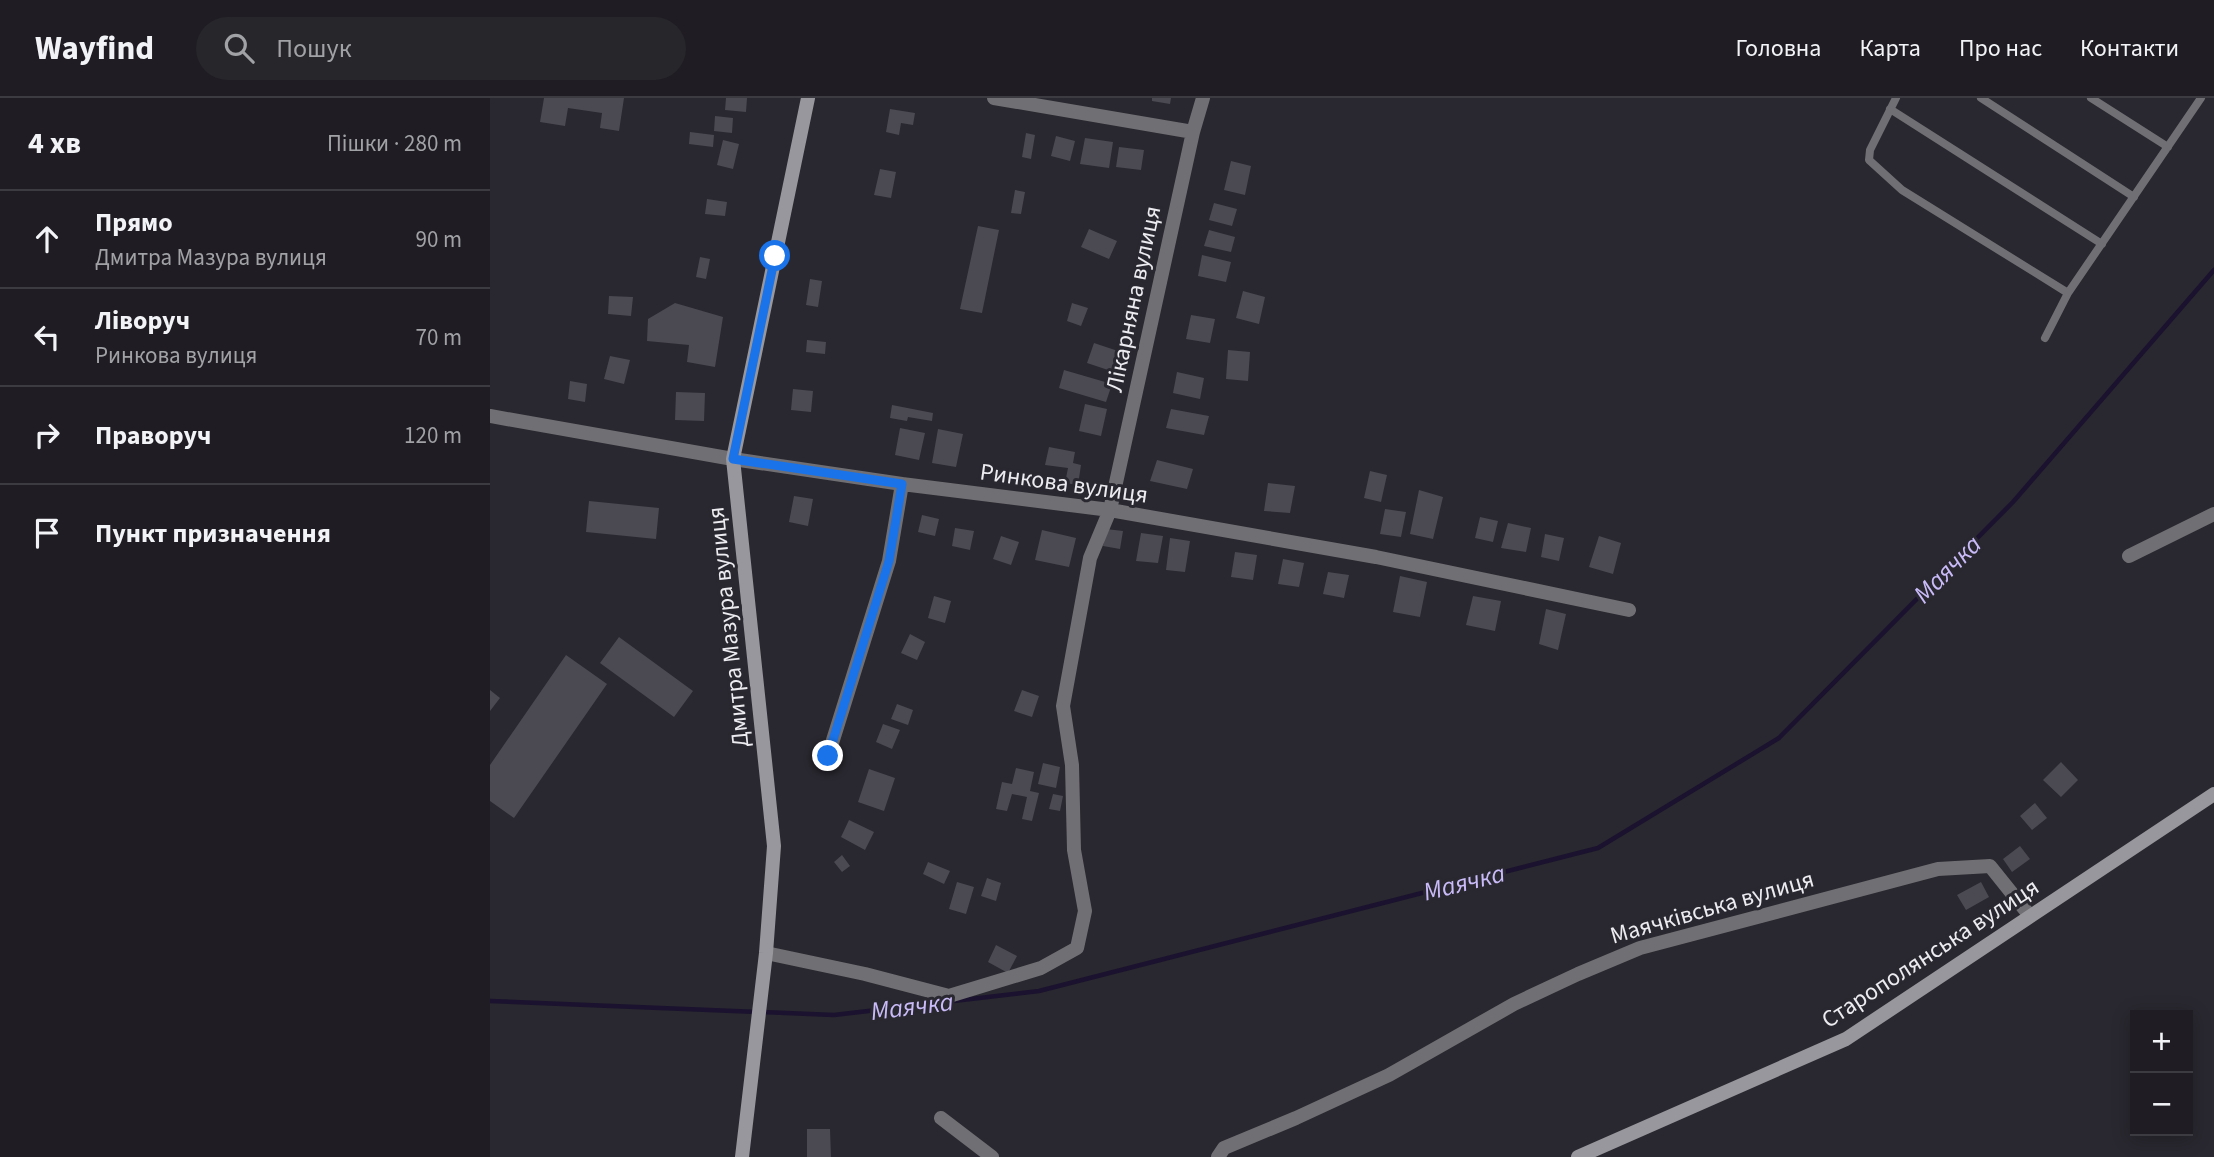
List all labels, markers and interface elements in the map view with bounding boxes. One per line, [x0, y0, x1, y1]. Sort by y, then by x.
search box [196, 17, 686, 80]
text: Wayfind [35, 25, 154, 72]
icon: search [220, 29, 258, 67]
text: Пошук [276, 30, 352, 67]
text: Головна [1735, 31, 1821, 66]
text: Карта [1859, 31, 1921, 66]
text: Про нас [1959, 31, 2042, 66]
text: Контакти [2080, 31, 2179, 66]
text: 4 хв [28, 122, 81, 165]
text: Пішки · 280 m [327, 127, 462, 160]
street label: Лікарняна вулиця [1097, 203, 1170, 395]
text: Прямо [95, 204, 173, 241]
icon: ahead [28, 220, 66, 258]
text: 90 m [415, 223, 462, 256]
route start [759, 240, 790, 271]
text: Дмитра Мазура вулиця [95, 241, 327, 274]
text: Ліворуч [95, 302, 190, 339]
icon: left [28, 318, 66, 356]
text: 70 m [415, 321, 462, 354]
text: Ринкова вулиця [95, 339, 257, 372]
icon: right [28, 416, 66, 454]
text: Праворуч [95, 417, 211, 454]
text: 120 m [404, 419, 462, 452]
street label: Ринкова вулиця [978, 454, 1150, 513]
street label: Дмитра Мазура вулиця [698, 505, 759, 749]
icon: arrive [28, 514, 66, 552]
text: Пункт призначення [95, 515, 331, 552]
water label: Маячка [1905, 527, 1990, 612]
route end [812, 740, 843, 771]
water label: Маячка [1419, 854, 1509, 911]
street label: Маячківська вулиця [1606, 862, 1818, 953]
street label: Старополянська вулиця [1815, 870, 2046, 1037]
water label: Маячка [869, 983, 956, 1030]
map controls [2130, 1010, 2193, 1136]
button: + [2130, 1010, 2193, 1073]
button: − [2130, 1073, 2193, 1136]

